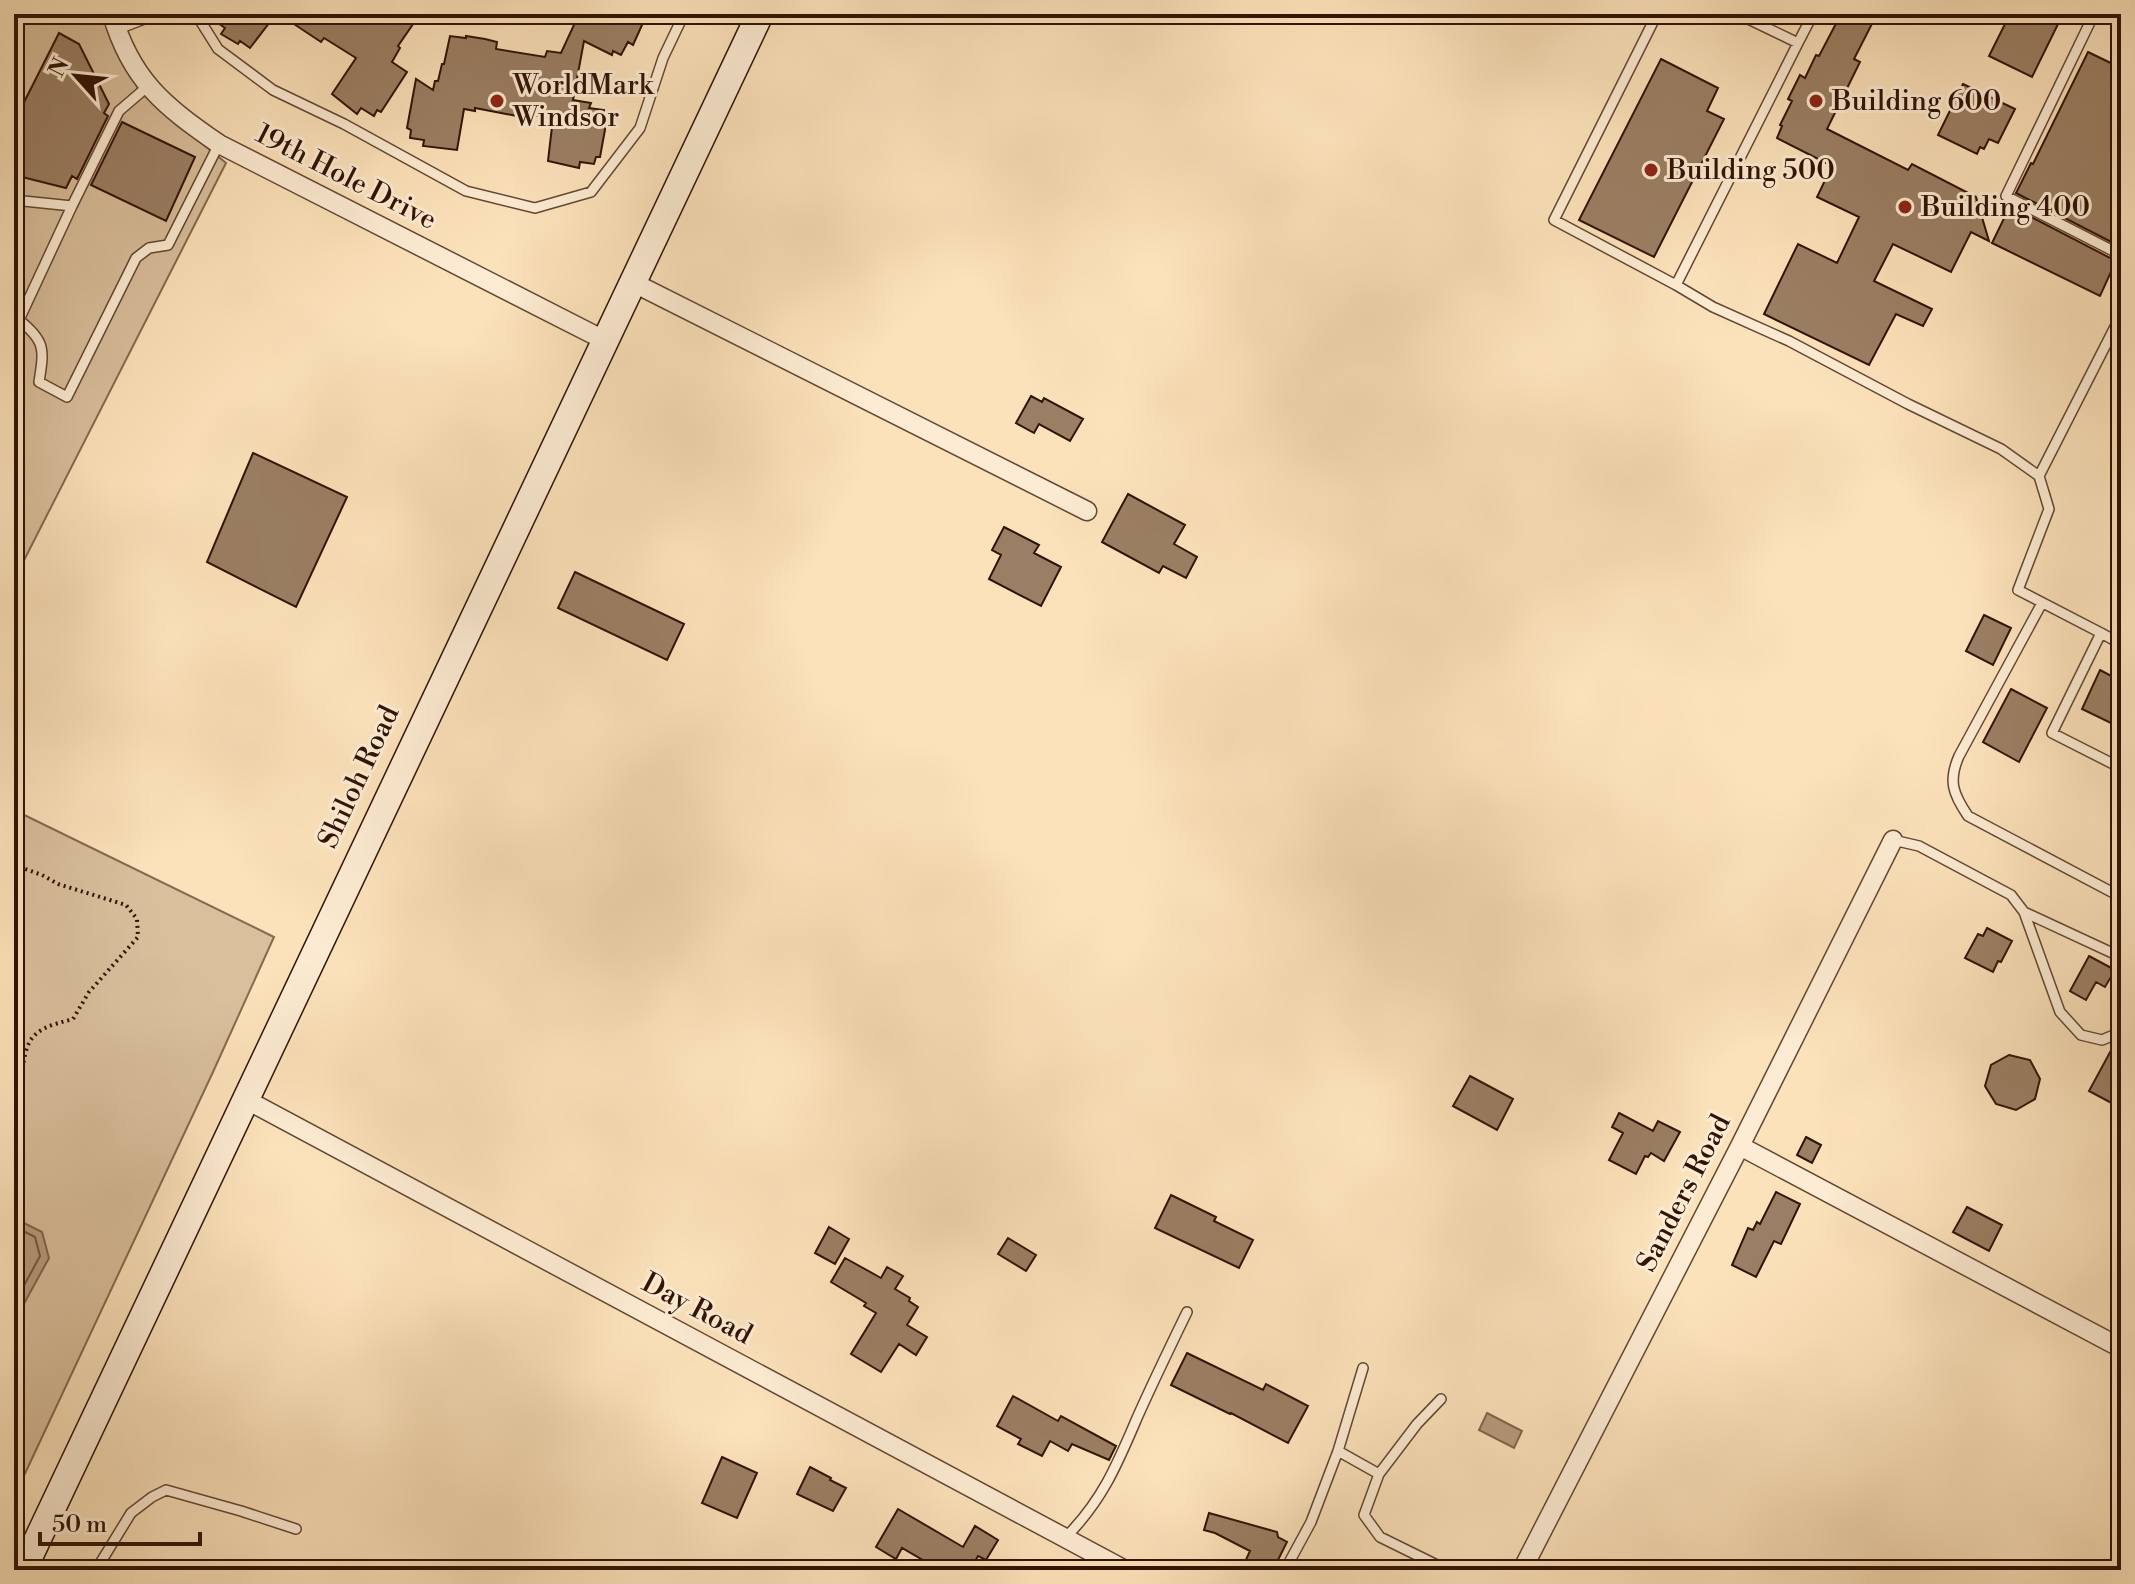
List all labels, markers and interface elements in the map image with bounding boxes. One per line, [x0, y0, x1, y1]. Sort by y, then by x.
north arrow [36, 36, 116, 116]
text: N [44, 53, 76, 81]
place label: WorldMark Windsor [512, 68, 655, 135]
place label: Building 600 [1831, 84, 2001, 119]
marker: WorldMark Windsor [488, 92, 506, 110]
marker: Building 600 [1807, 92, 1825, 110]
street label: 19th Hole Drive [250, 116, 442, 238]
place label: Building 500 [1666, 153, 1835, 188]
marker: Building 500 [1642, 161, 1660, 179]
place label: Building 400 [1920, 190, 2090, 225]
marker: Building 400 [1896, 198, 1914, 216]
street label: Shiloh Road [311, 700, 407, 854]
street label: Sanders Road [1629, 1108, 1739, 1278]
street label: Day Road [636, 1265, 758, 1353]
scale bar [40, 1496, 200, 1546]
text: 50 m [52, 1510, 107, 1540]

